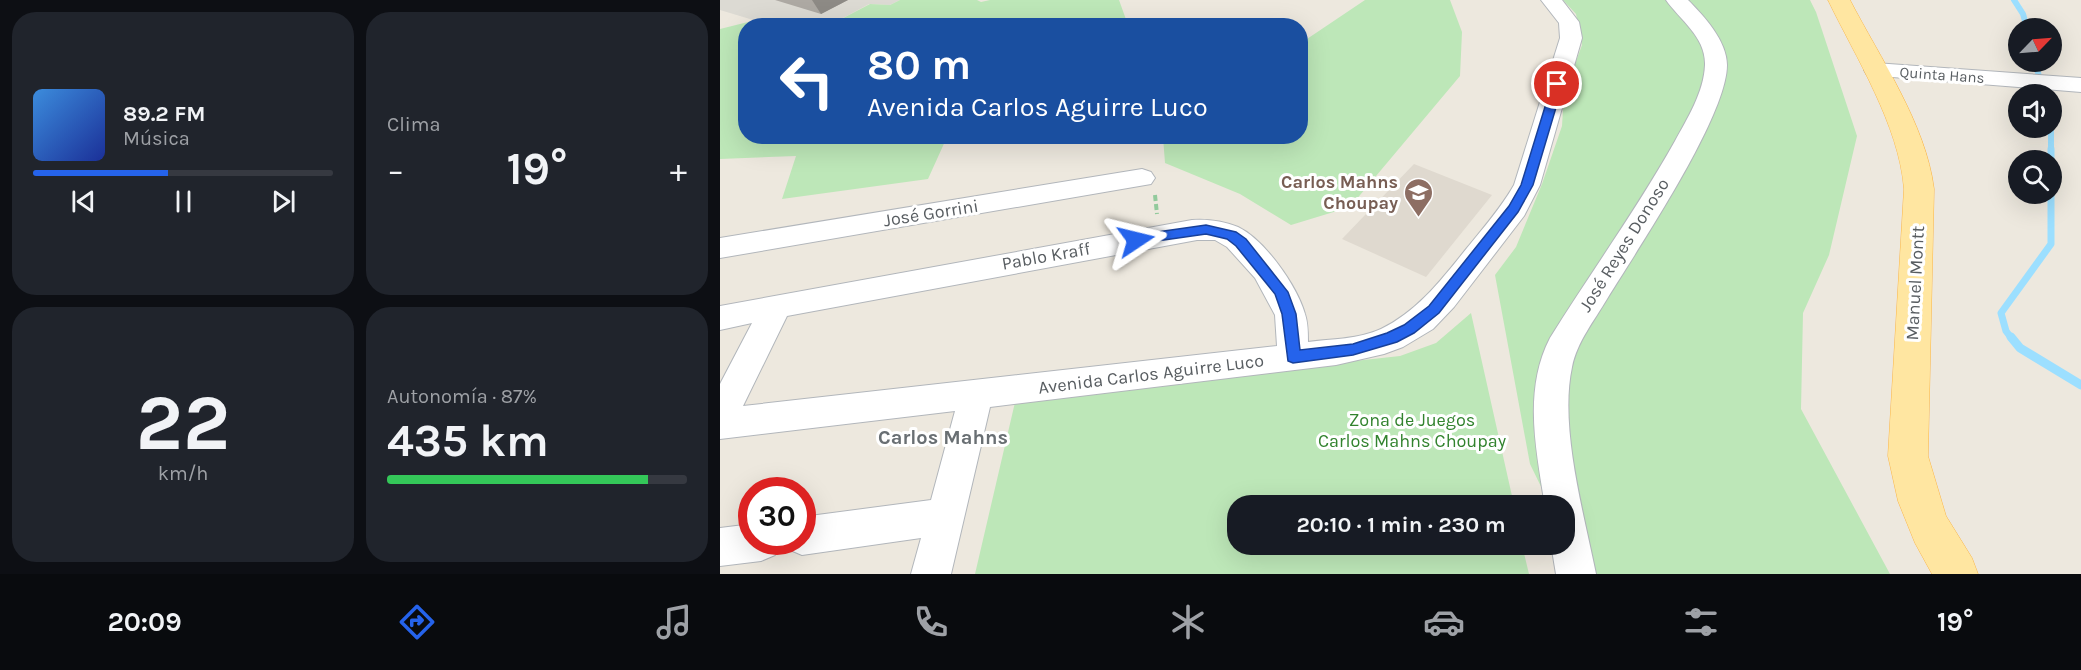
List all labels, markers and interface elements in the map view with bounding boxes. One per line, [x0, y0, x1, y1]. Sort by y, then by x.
north arrow [2008, 18, 2062, 72]
map controls [2008, 18, 2062, 204]
text: 80 m [867, 40, 971, 90]
icon: left [768, 42, 846, 120]
pin [1531, 58, 1582, 109]
street label: Quinta Hans [1899, 63, 1985, 87]
icon: arrive [1540, 67, 1573, 100]
button: sound [2008, 84, 2062, 138]
text: Avenida Carlos Aguirre Luco [867, 91, 1208, 123]
text: 89.2 FM [123, 101, 206, 127]
text: Clima [387, 113, 441, 136]
text: Música [123, 127, 190, 150]
text: 19° [507, 143, 567, 195]
button: search [2008, 150, 2062, 204]
text: − [387, 151, 404, 189]
text: + [670, 151, 687, 189]
place label: Carlos Mahns Choupay [1281, 171, 1398, 214]
street label: José Reyes Donoso [1574, 174, 1674, 316]
school or university icon: Carlos Mahns Choupay [1403, 176, 1435, 218]
icon: previous [67, 185, 100, 218]
icon: pause [167, 185, 200, 218]
icon: next [267, 185, 300, 218]
street label: José Gorrini [882, 195, 980, 231]
position arrow [1104, 208, 1168, 272]
street label: Manuel Montt [1901, 225, 1929, 341]
street label: Pablo Kraff [1000, 237, 1093, 275]
street label: Avenida Carlos Aguirre Luco [1037, 349, 1265, 399]
text: 22 [136, 377, 230, 469]
text: Autonomía · 87% [387, 385, 537, 408]
park label: Zona de Juegos Carlos Mahns Choupay [1318, 409, 1507, 452]
text: 435 km [387, 415, 549, 467]
district label: Carlos Mahns [878, 426, 1008, 449]
text: km/h [158, 462, 208, 485]
speed limit sign: 30 [738, 477, 816, 555]
text: 20:10 · 1 min · 230 m [1296, 512, 1506, 538]
icon: directions [396, 601, 438, 643]
icon: music [653, 601, 695, 643]
icon: phone [910, 601, 952, 643]
icon: climate [1167, 601, 1209, 643]
icon: car [1423, 601, 1465, 643]
icon: filters [1680, 601, 1722, 643]
text: 20:09 [107, 606, 182, 638]
text: 19° [1937, 606, 1974, 638]

